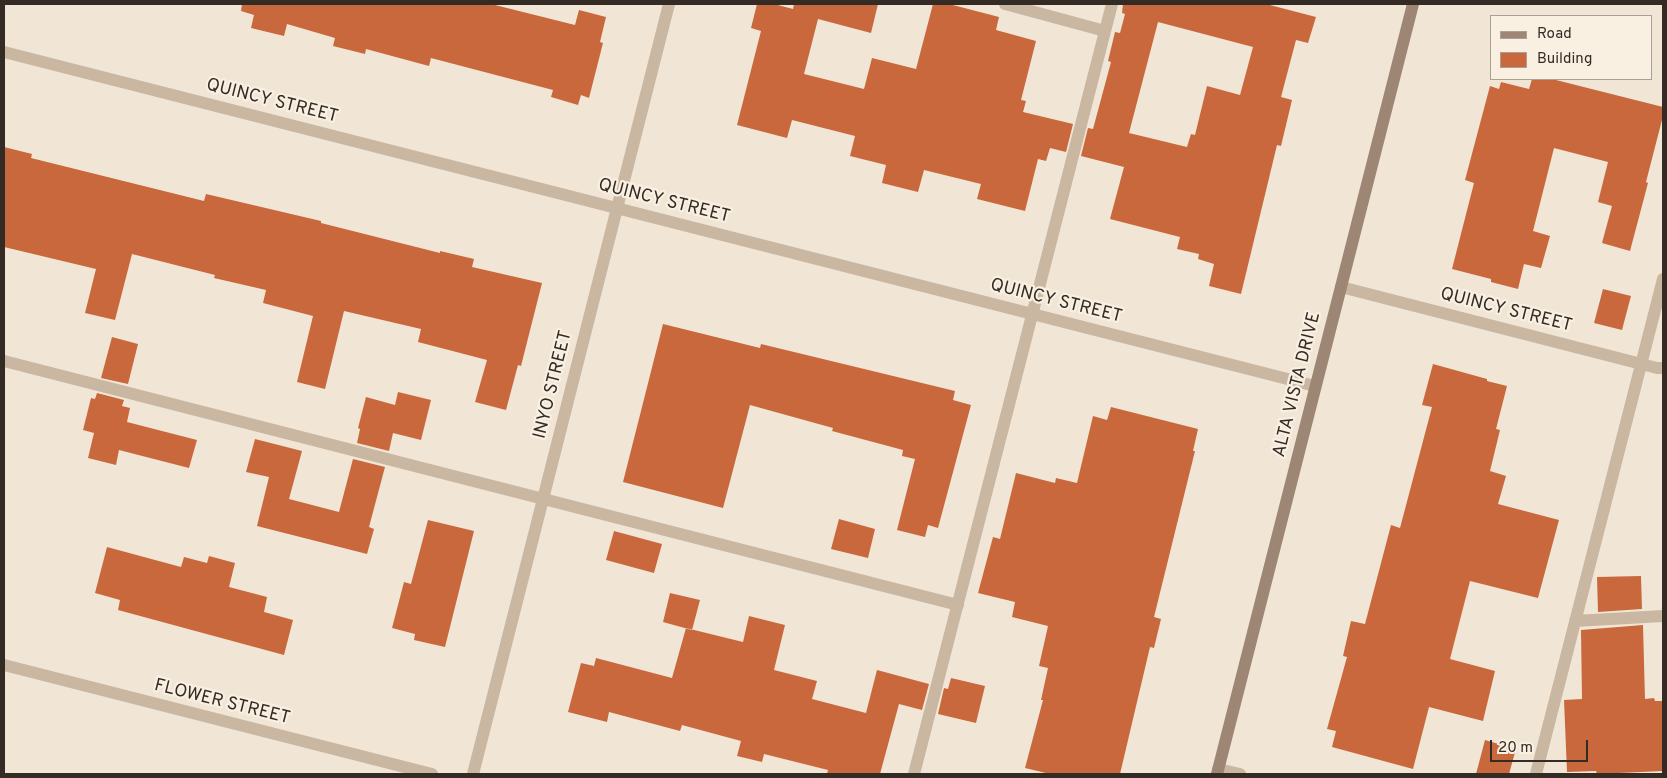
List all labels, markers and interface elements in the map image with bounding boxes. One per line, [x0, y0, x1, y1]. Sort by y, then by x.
legend [1490, 15, 1652, 80]
text: Road [1537, 25, 1572, 44]
text: Building [1537, 50, 1592, 69]
street label: QUINCY STREET [204, 75, 340, 129]
street label: QUINCY STREET [596, 175, 732, 229]
street label: QUINCY STREET [988, 275, 1124, 329]
street label: QUINCY STREET [1438, 284, 1574, 338]
street label: ALTA VISTA DRIVE [1270, 310, 1326, 460]
street label: INYO STREET [530, 329, 578, 441]
street label: FLOWER STREET [152, 676, 292, 730]
scale bar [1492, 730, 1590, 762]
text: 20 m [1498, 739, 1533, 758]

